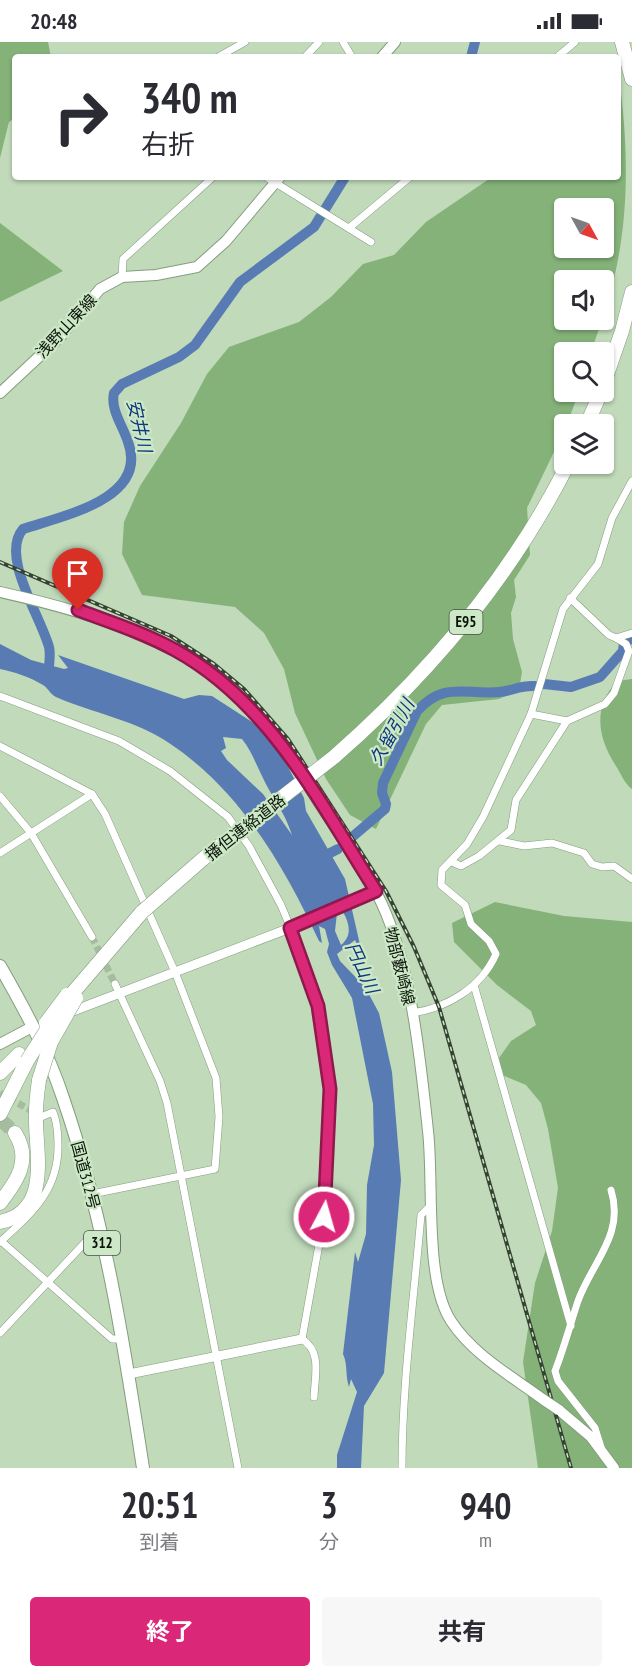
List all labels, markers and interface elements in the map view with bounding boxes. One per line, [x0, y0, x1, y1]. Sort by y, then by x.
text: 20:48 [30, 7, 78, 35]
text: 340 m [141, 70, 238, 125]
icon: right [42, 78, 120, 156]
text: 右折 [141, 127, 195, 161]
north arrow [554, 198, 614, 258]
map controls [554, 198, 614, 474]
button: sound [554, 270, 614, 330]
street label: 浅野山東線 [31, 290, 101, 362]
button: search [554, 342, 614, 402]
water label: 安井川 [122, 397, 157, 457]
button: layers [554, 414, 614, 474]
pin [52, 548, 103, 610]
icon: arrive [61, 557, 94, 590]
road number: E95 [450, 610, 482, 634]
water label: 久留引川 [364, 693, 420, 769]
street label: 播但連絡道路 [201, 790, 289, 864]
street label: 物部藪崎線 [381, 925, 419, 1007]
water label: 円山川 [341, 938, 385, 999]
street label: 国道312号 [67, 1139, 105, 1211]
position arrow [292, 1185, 356, 1249]
road number: 312 [84, 1231, 120, 1255]
text: 20:51 [121, 1481, 199, 1528]
text: 3 [321, 1481, 338, 1528]
text: 940 [460, 1482, 511, 1529]
text: m [479, 1527, 492, 1553]
text: 到着 [140, 1529, 180, 1555]
text: 分 [319, 1529, 339, 1555]
button: 終了 [30, 1597, 310, 1666]
button: 共有 [322, 1597, 602, 1666]

